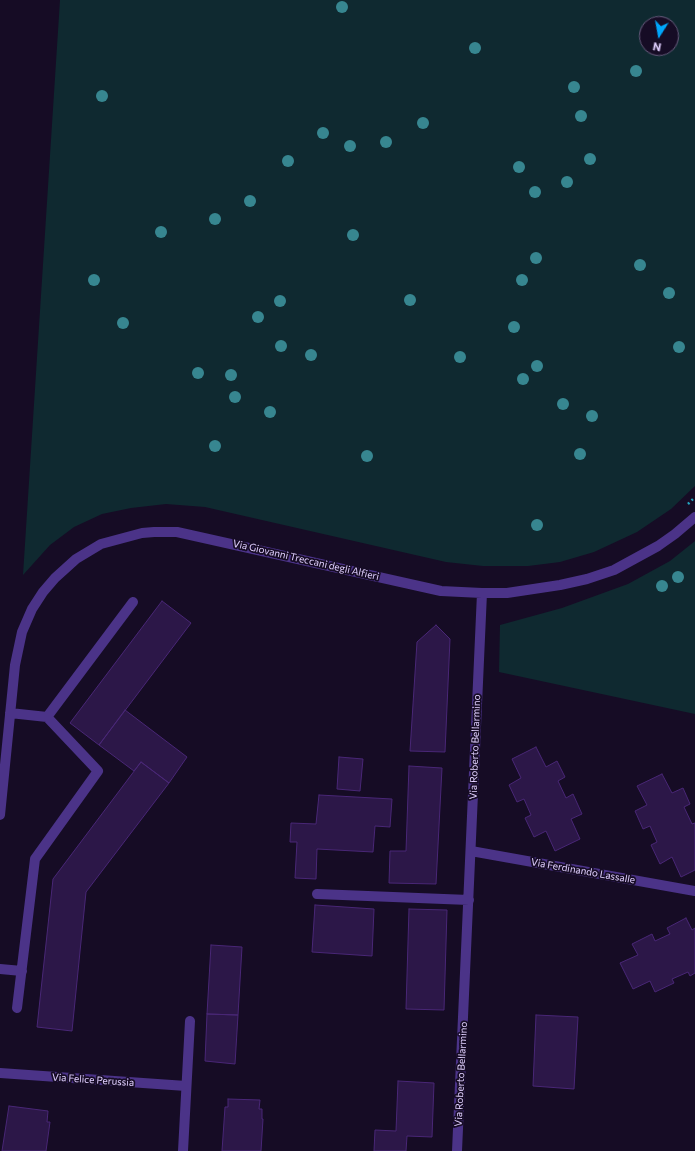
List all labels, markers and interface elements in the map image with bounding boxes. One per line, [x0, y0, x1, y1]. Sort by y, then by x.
north arrow [639, 16, 679, 56]
text: N [652, 40, 662, 54]
street label: Via Giovanni Treccani degli Alfieri [232, 537, 380, 583]
street label: Via Roberto Bellarmino [467, 694, 483, 800]
street label: Via Ferdinando Lassalle [530, 856, 636, 886]
street label: Via Roberto Bellarmino [452, 1021, 470, 1127]
street label: Via Felice Perussia [51, 1071, 135, 1089]

